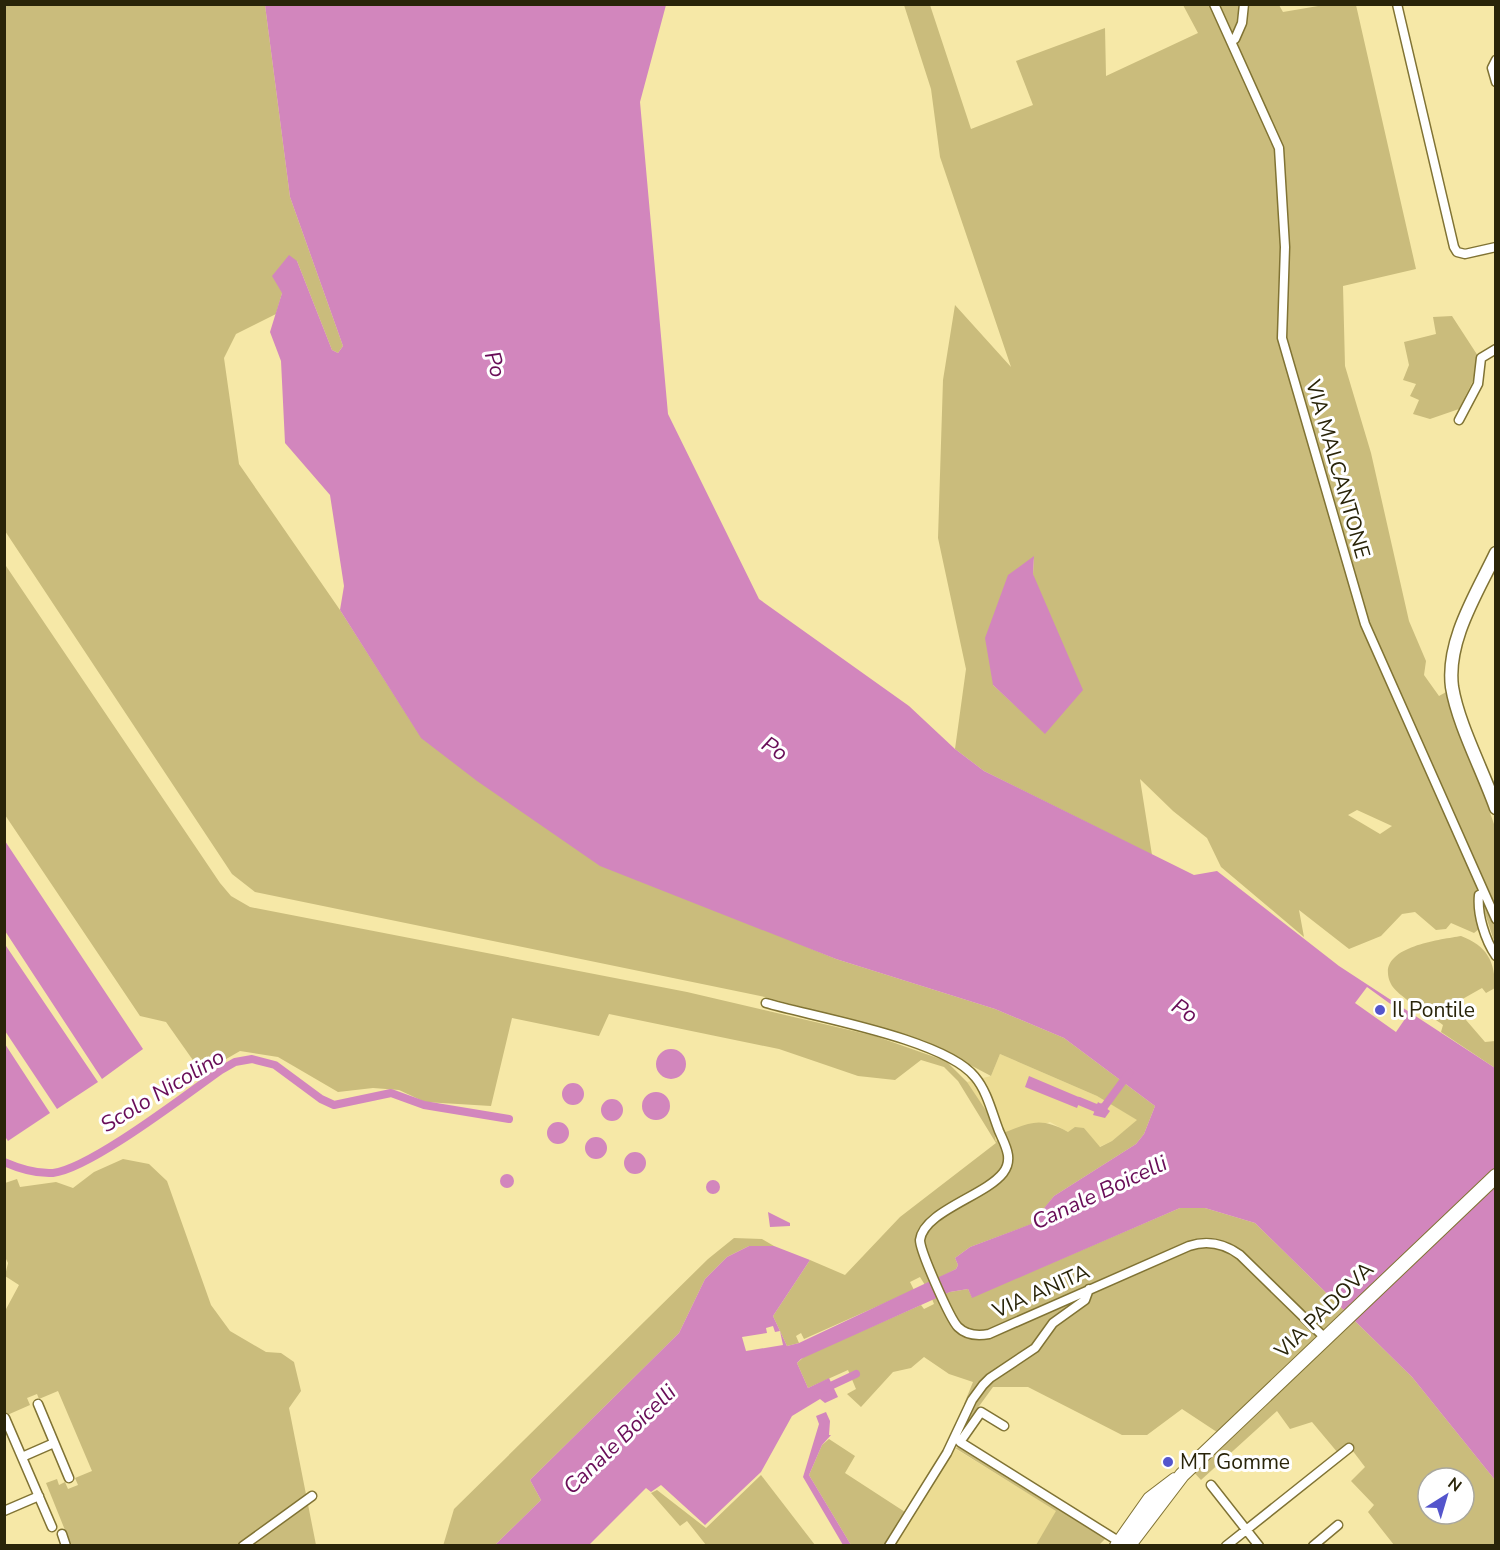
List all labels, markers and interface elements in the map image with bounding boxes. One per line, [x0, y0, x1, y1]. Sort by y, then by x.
water label: Po [477, 348, 513, 381]
street label: VIA MALCANTONE [1299, 375, 1377, 562]
water label: Po [756, 729, 793, 768]
water label: Po [1166, 991, 1203, 1030]
place label: Il Pontile [1392, 996, 1475, 1024]
marker: Il Pontile [1373, 1003, 1387, 1017]
water label: Scolo Nicolino [95, 1042, 230, 1140]
water label: Canale Boicelli [1027, 1148, 1173, 1237]
street label: VIA PADOVA [1268, 1256, 1380, 1365]
street label: VIA ANITA [987, 1257, 1094, 1325]
water label: Canale Boicelli [557, 1378, 683, 1501]
place label: MT Gomme [1180, 1448, 1290, 1476]
marker: MT Gomme [1161, 1455, 1175, 1469]
north arrow [1416, 1466, 1476, 1526]
text: N [1443, 1472, 1466, 1497]

